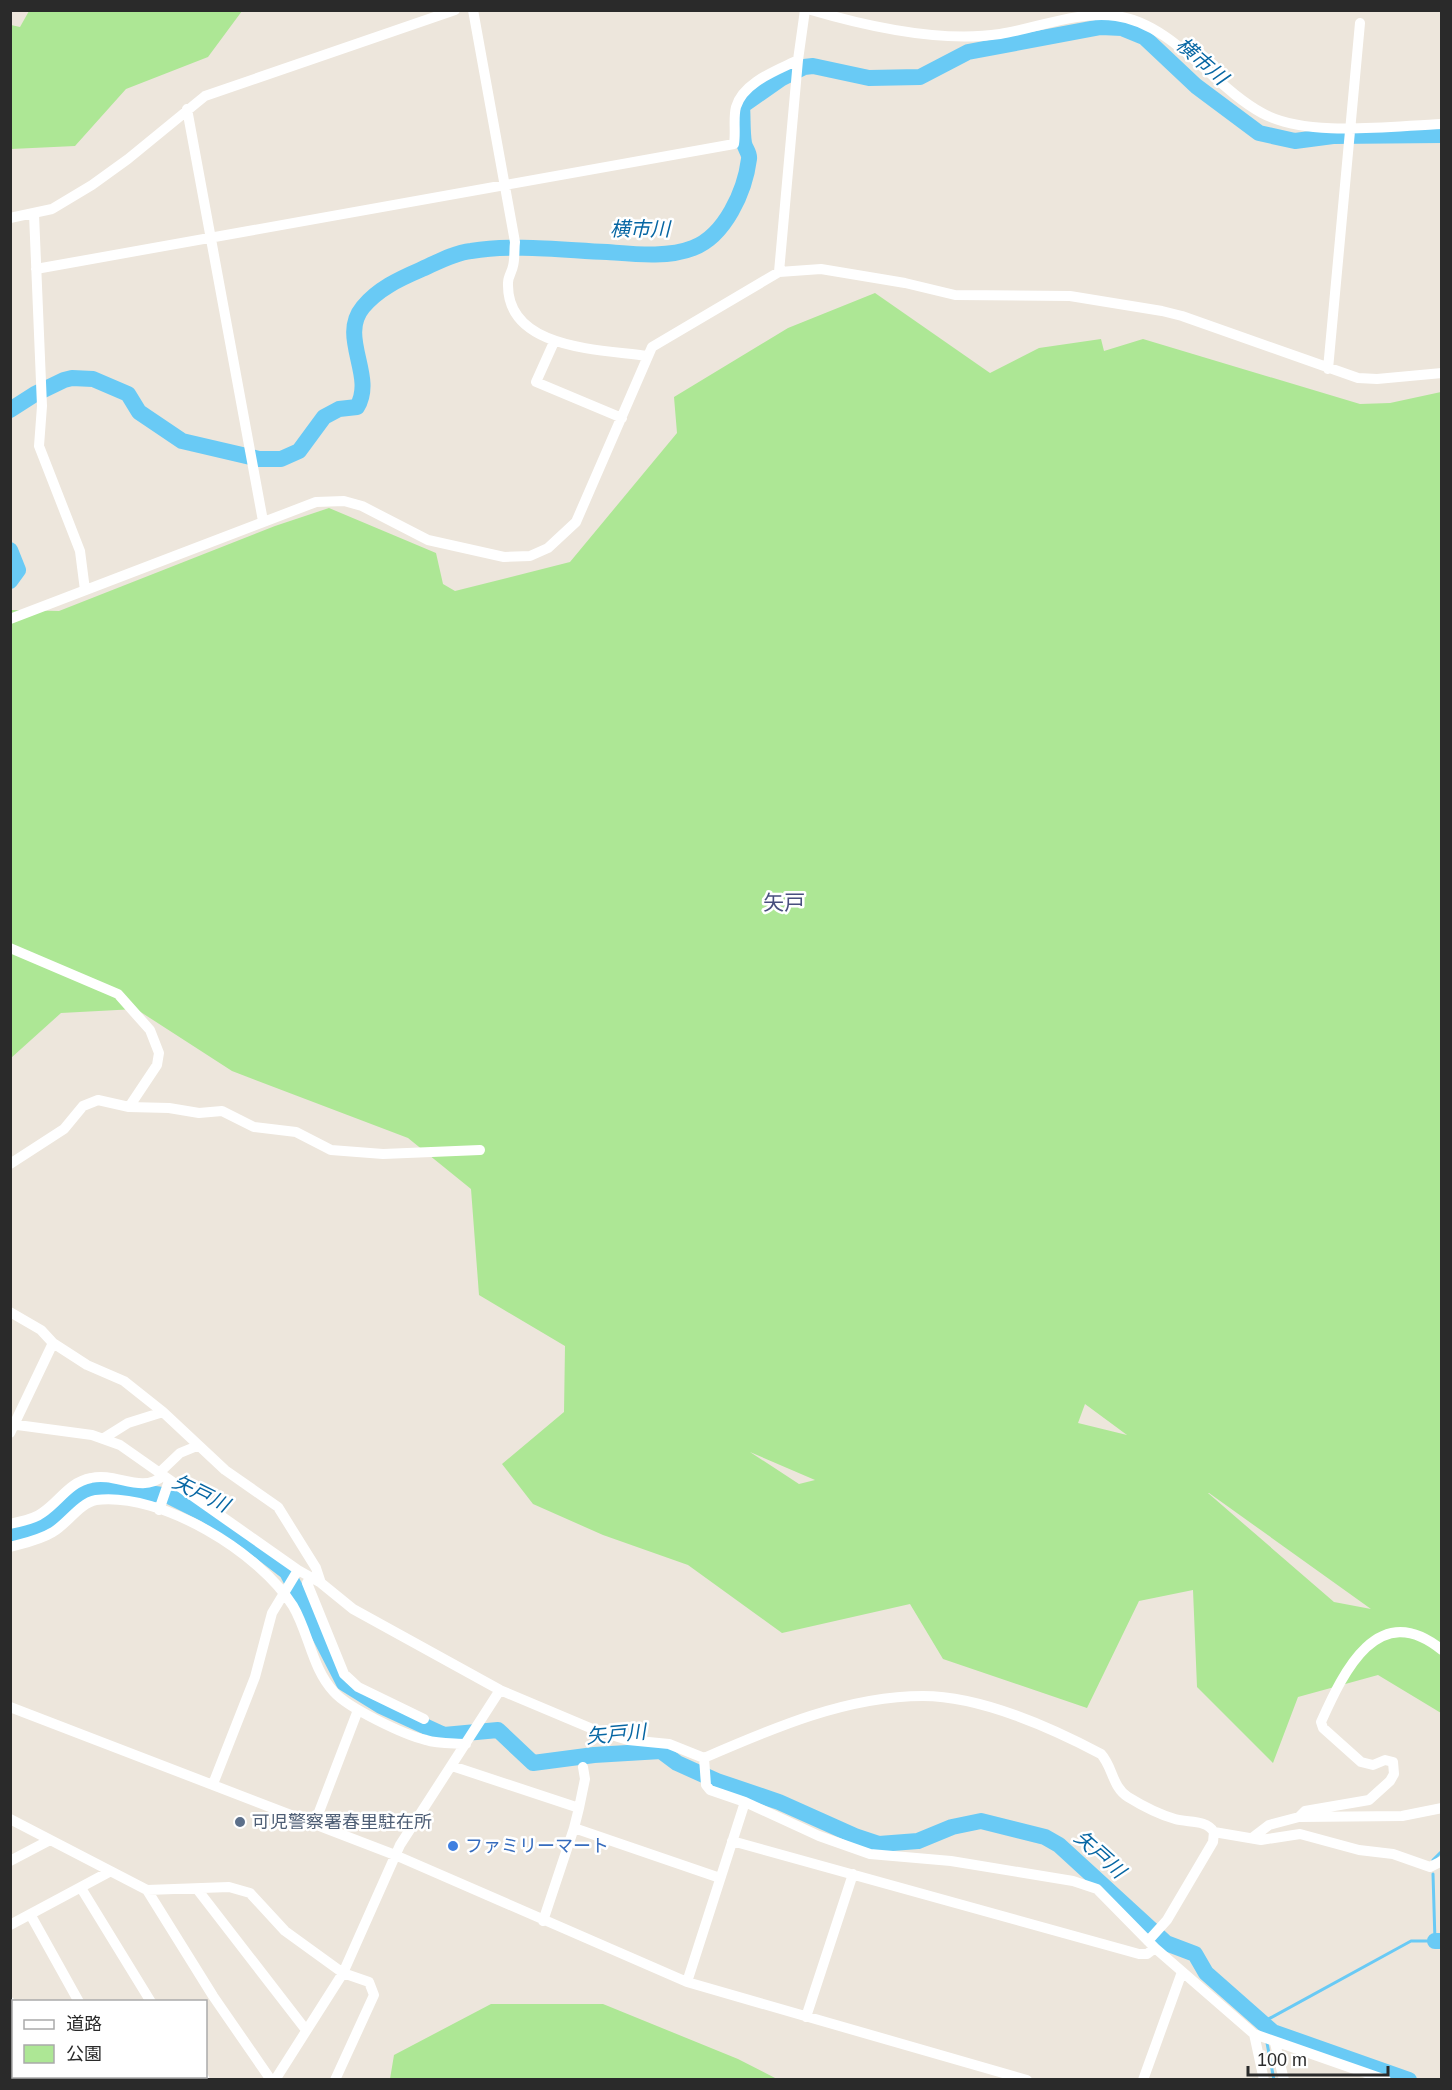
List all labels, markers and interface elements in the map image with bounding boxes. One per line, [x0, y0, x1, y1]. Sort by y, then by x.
water label: 横市川 [1172, 33, 1233, 90]
water label: 横市川 [610, 218, 672, 240]
district label: 矢戸 [763, 891, 805, 914]
water label: 矢戸川 [169, 1470, 235, 1517]
water label: 矢戸川 [585, 1720, 649, 1748]
place label: 可児警察署春里駐在所 [252, 1812, 432, 1832]
marker: 可児警察署春里駐在所 [233, 1815, 247, 1829]
water label: 矢戸川 [1070, 1826, 1131, 1884]
place label: ファミリーマート [465, 1836, 609, 1856]
marker: ファミリーマート [446, 1839, 460, 1853]
legend [12, 2000, 207, 2078]
text: 道路 [66, 2014, 102, 2034]
scale bar [1248, 2039, 1388, 2077]
text: 公園 [66, 2044, 102, 2064]
text: 100 m [1257, 2050, 1307, 2070]

